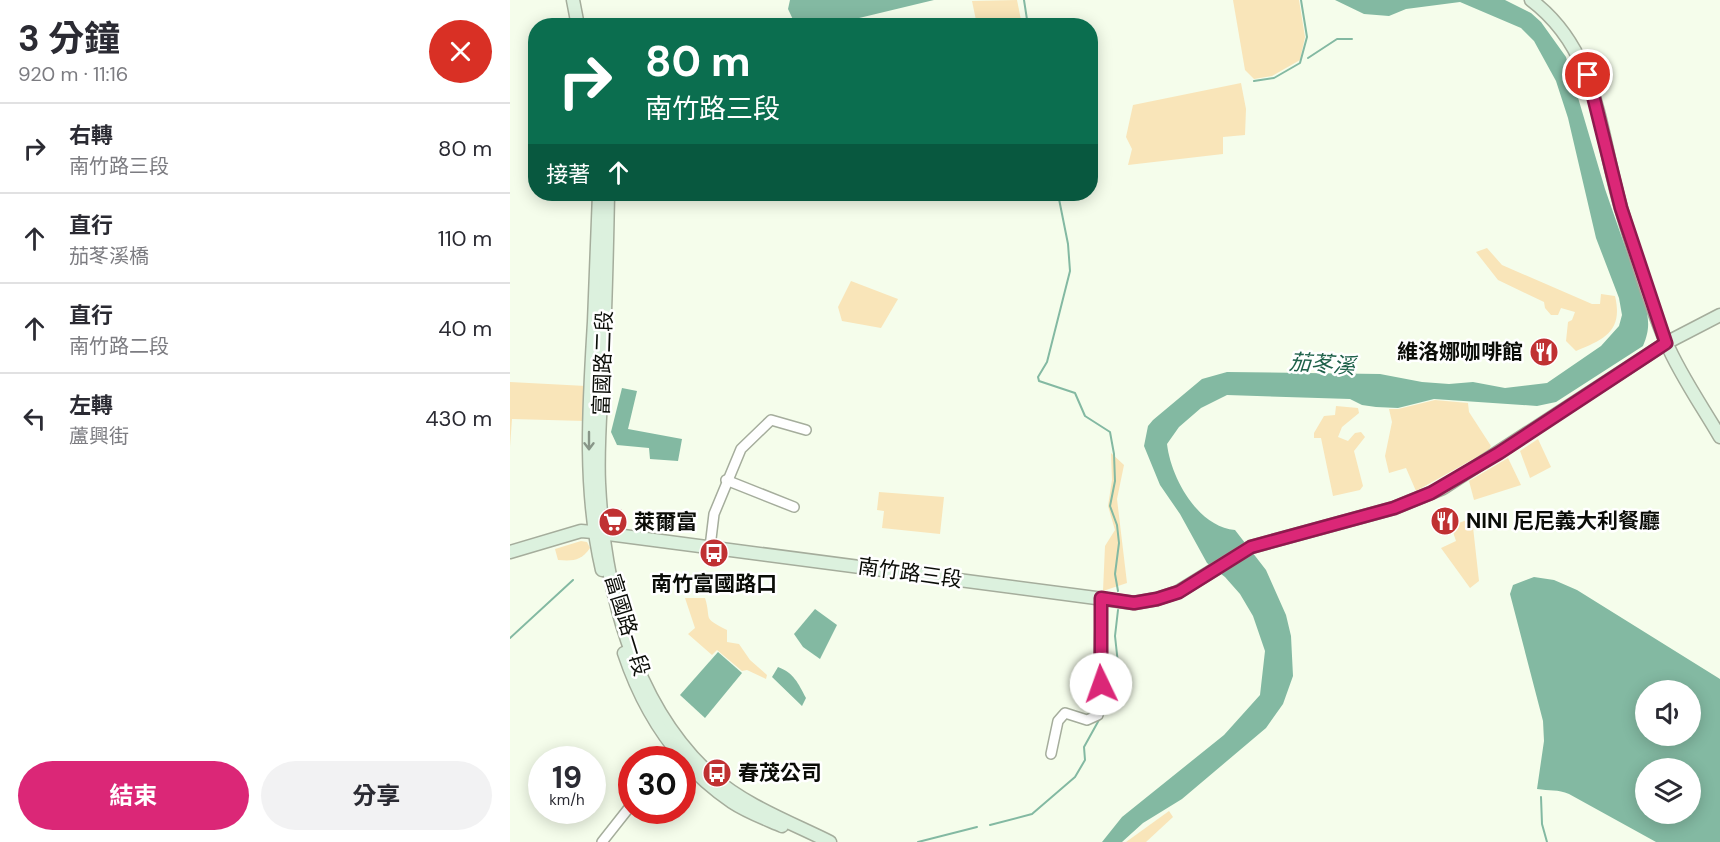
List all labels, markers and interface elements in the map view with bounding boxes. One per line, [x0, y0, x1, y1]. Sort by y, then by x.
text: 3 分鐘 [18, 15, 120, 62]
button: close [429, 20, 492, 83]
text: 80 m [645, 34, 751, 89]
icon: right [546, 42, 624, 120]
pin [1562, 49, 1613, 100]
icon: arrive [1571, 58, 1604, 91]
text: 920 m · 11:16 [18, 61, 128, 87]
text: 南竹路三段 [645, 91, 780, 126]
text: 右轉 [69, 121, 113, 150]
icon: right [18, 132, 51, 165]
text: 80 m [438, 134, 492, 163]
text: 南竹路三段 [69, 153, 169, 179]
icon: ahead [602, 156, 635, 189]
text: 接著 [546, 160, 590, 189]
text: 直行 [69, 211, 113, 240]
icon: ahead [18, 222, 51, 255]
text: 110 m [438, 224, 492, 253]
text: 茄苳溪橋 [69, 243, 149, 269]
text: 直行 [69, 301, 113, 330]
street label: 富國路二段 [587, 310, 619, 416]
icon: ahead [18, 312, 51, 345]
text: 40 m [438, 314, 492, 343]
text: 南竹路二段 [69, 333, 169, 359]
restaurant icon: 維洛娜咖啡館 [1528, 336, 1560, 368]
place label: 維洛娜咖啡館 [1397, 338, 1523, 366]
water label: 茄苳溪 [1288, 347, 1359, 381]
text: 左轉 [69, 391, 113, 420]
icon: left [18, 402, 51, 435]
text: 430 m [425, 404, 492, 433]
text: 蘆興街 [69, 423, 129, 449]
one-way arrow [583, 430, 595, 450]
restaurant icon: NINI 尼尼義大利餐廳 [1429, 505, 1461, 537]
supermarket icon: 萊爾富 [597, 506, 629, 538]
place label: NINI 尼尼義大利餐廳 [1466, 507, 1660, 535]
place label: 萊爾富 [634, 508, 697, 536]
bus stop icon: 南竹富國路口 [698, 537, 730, 569]
street label: 南竹路三段 [856, 552, 964, 594]
place label: 南竹富國路口 [651, 570, 777, 598]
street label: 富國路一段 [598, 571, 656, 679]
position arrow [1069, 652, 1133, 716]
map controls [1635, 680, 1701, 824]
button: sound [1635, 680, 1701, 746]
speed limit sign: 30 [618, 746, 696, 824]
bus stop icon: 春茂公司 [701, 757, 733, 789]
text: 19 [552, 758, 582, 797]
button: layers [1635, 758, 1701, 824]
place label: 春茂公司 [738, 759, 822, 787]
button: 結束 [18, 761, 249, 830]
button: 分享 [261, 761, 492, 830]
text: km/h [549, 790, 585, 810]

